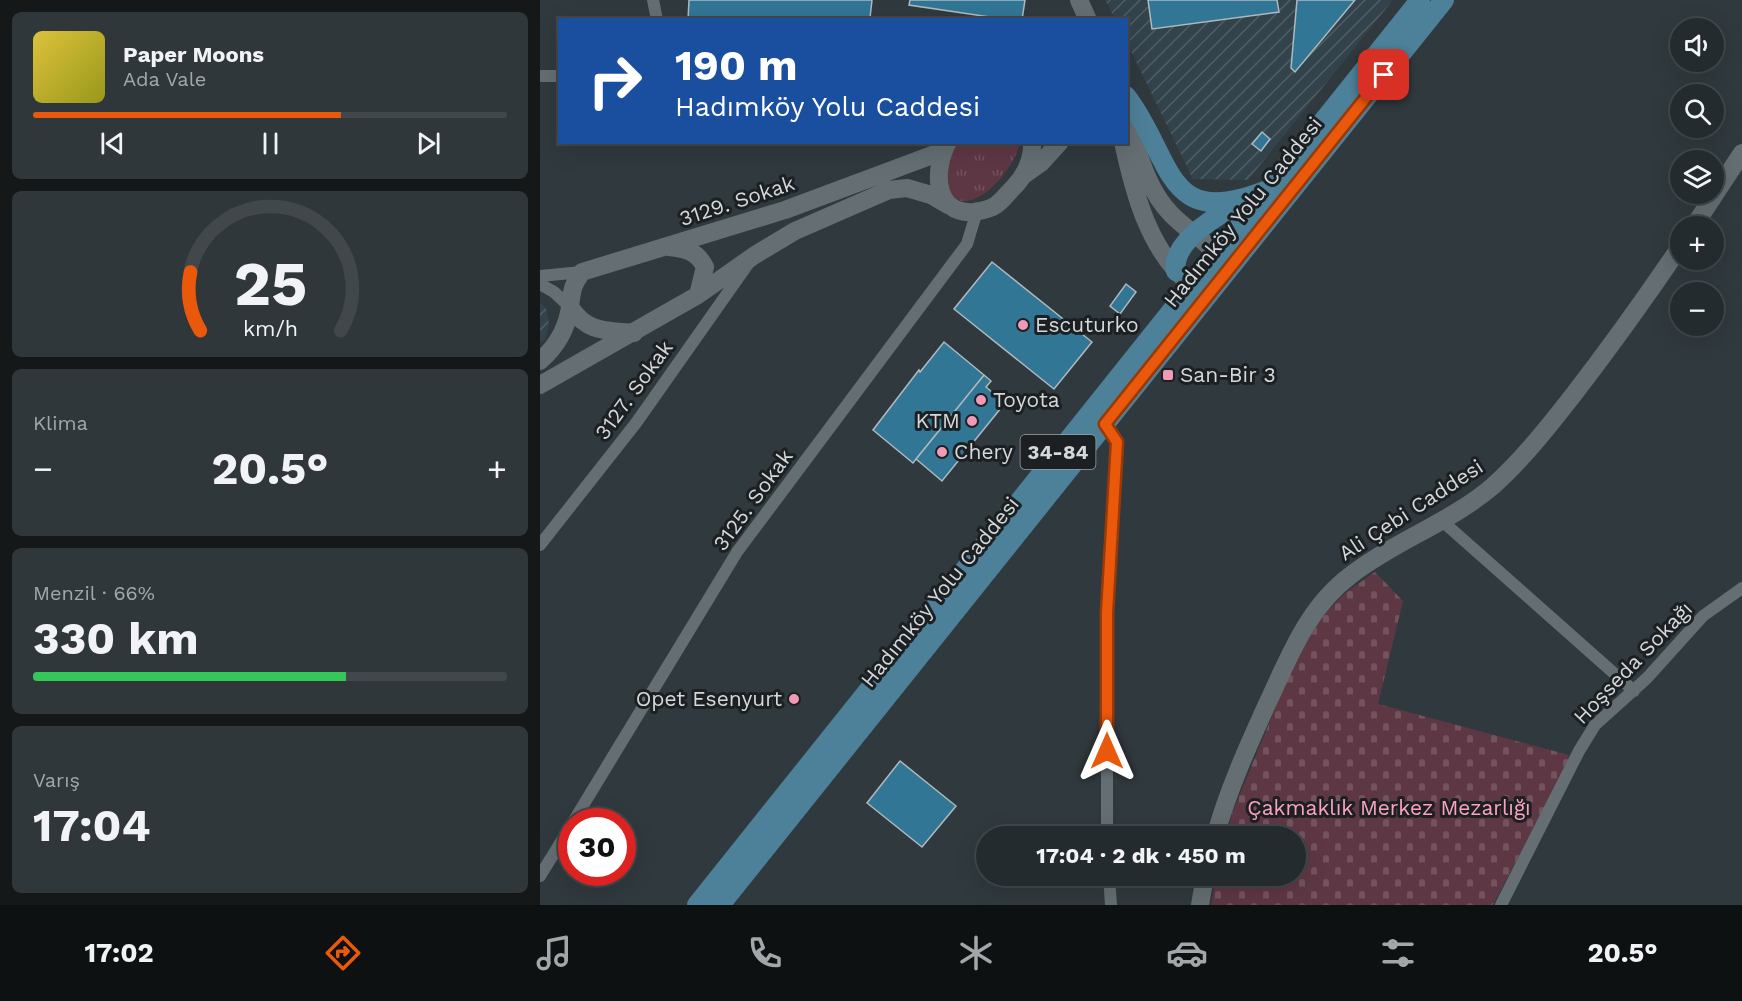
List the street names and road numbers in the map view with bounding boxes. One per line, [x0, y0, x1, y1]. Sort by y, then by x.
street label: Hadımköy Yolu Caddesi [1158, 112, 1327, 312]
street label: 3129. Sokak [676, 170, 798, 231]
street label: 3127. Sokak [589, 335, 678, 444]
road number: 34-84 [1020, 435, 1096, 469]
street label: 3125. Sokak [707, 444, 798, 555]
street label: Ali Çebi Caddesi [1334, 454, 1488, 566]
street label: Hadımköy Yolu Caddesi [855, 492, 1024, 692]
street label: Hoşseda Sokağı [1568, 596, 1697, 729]

